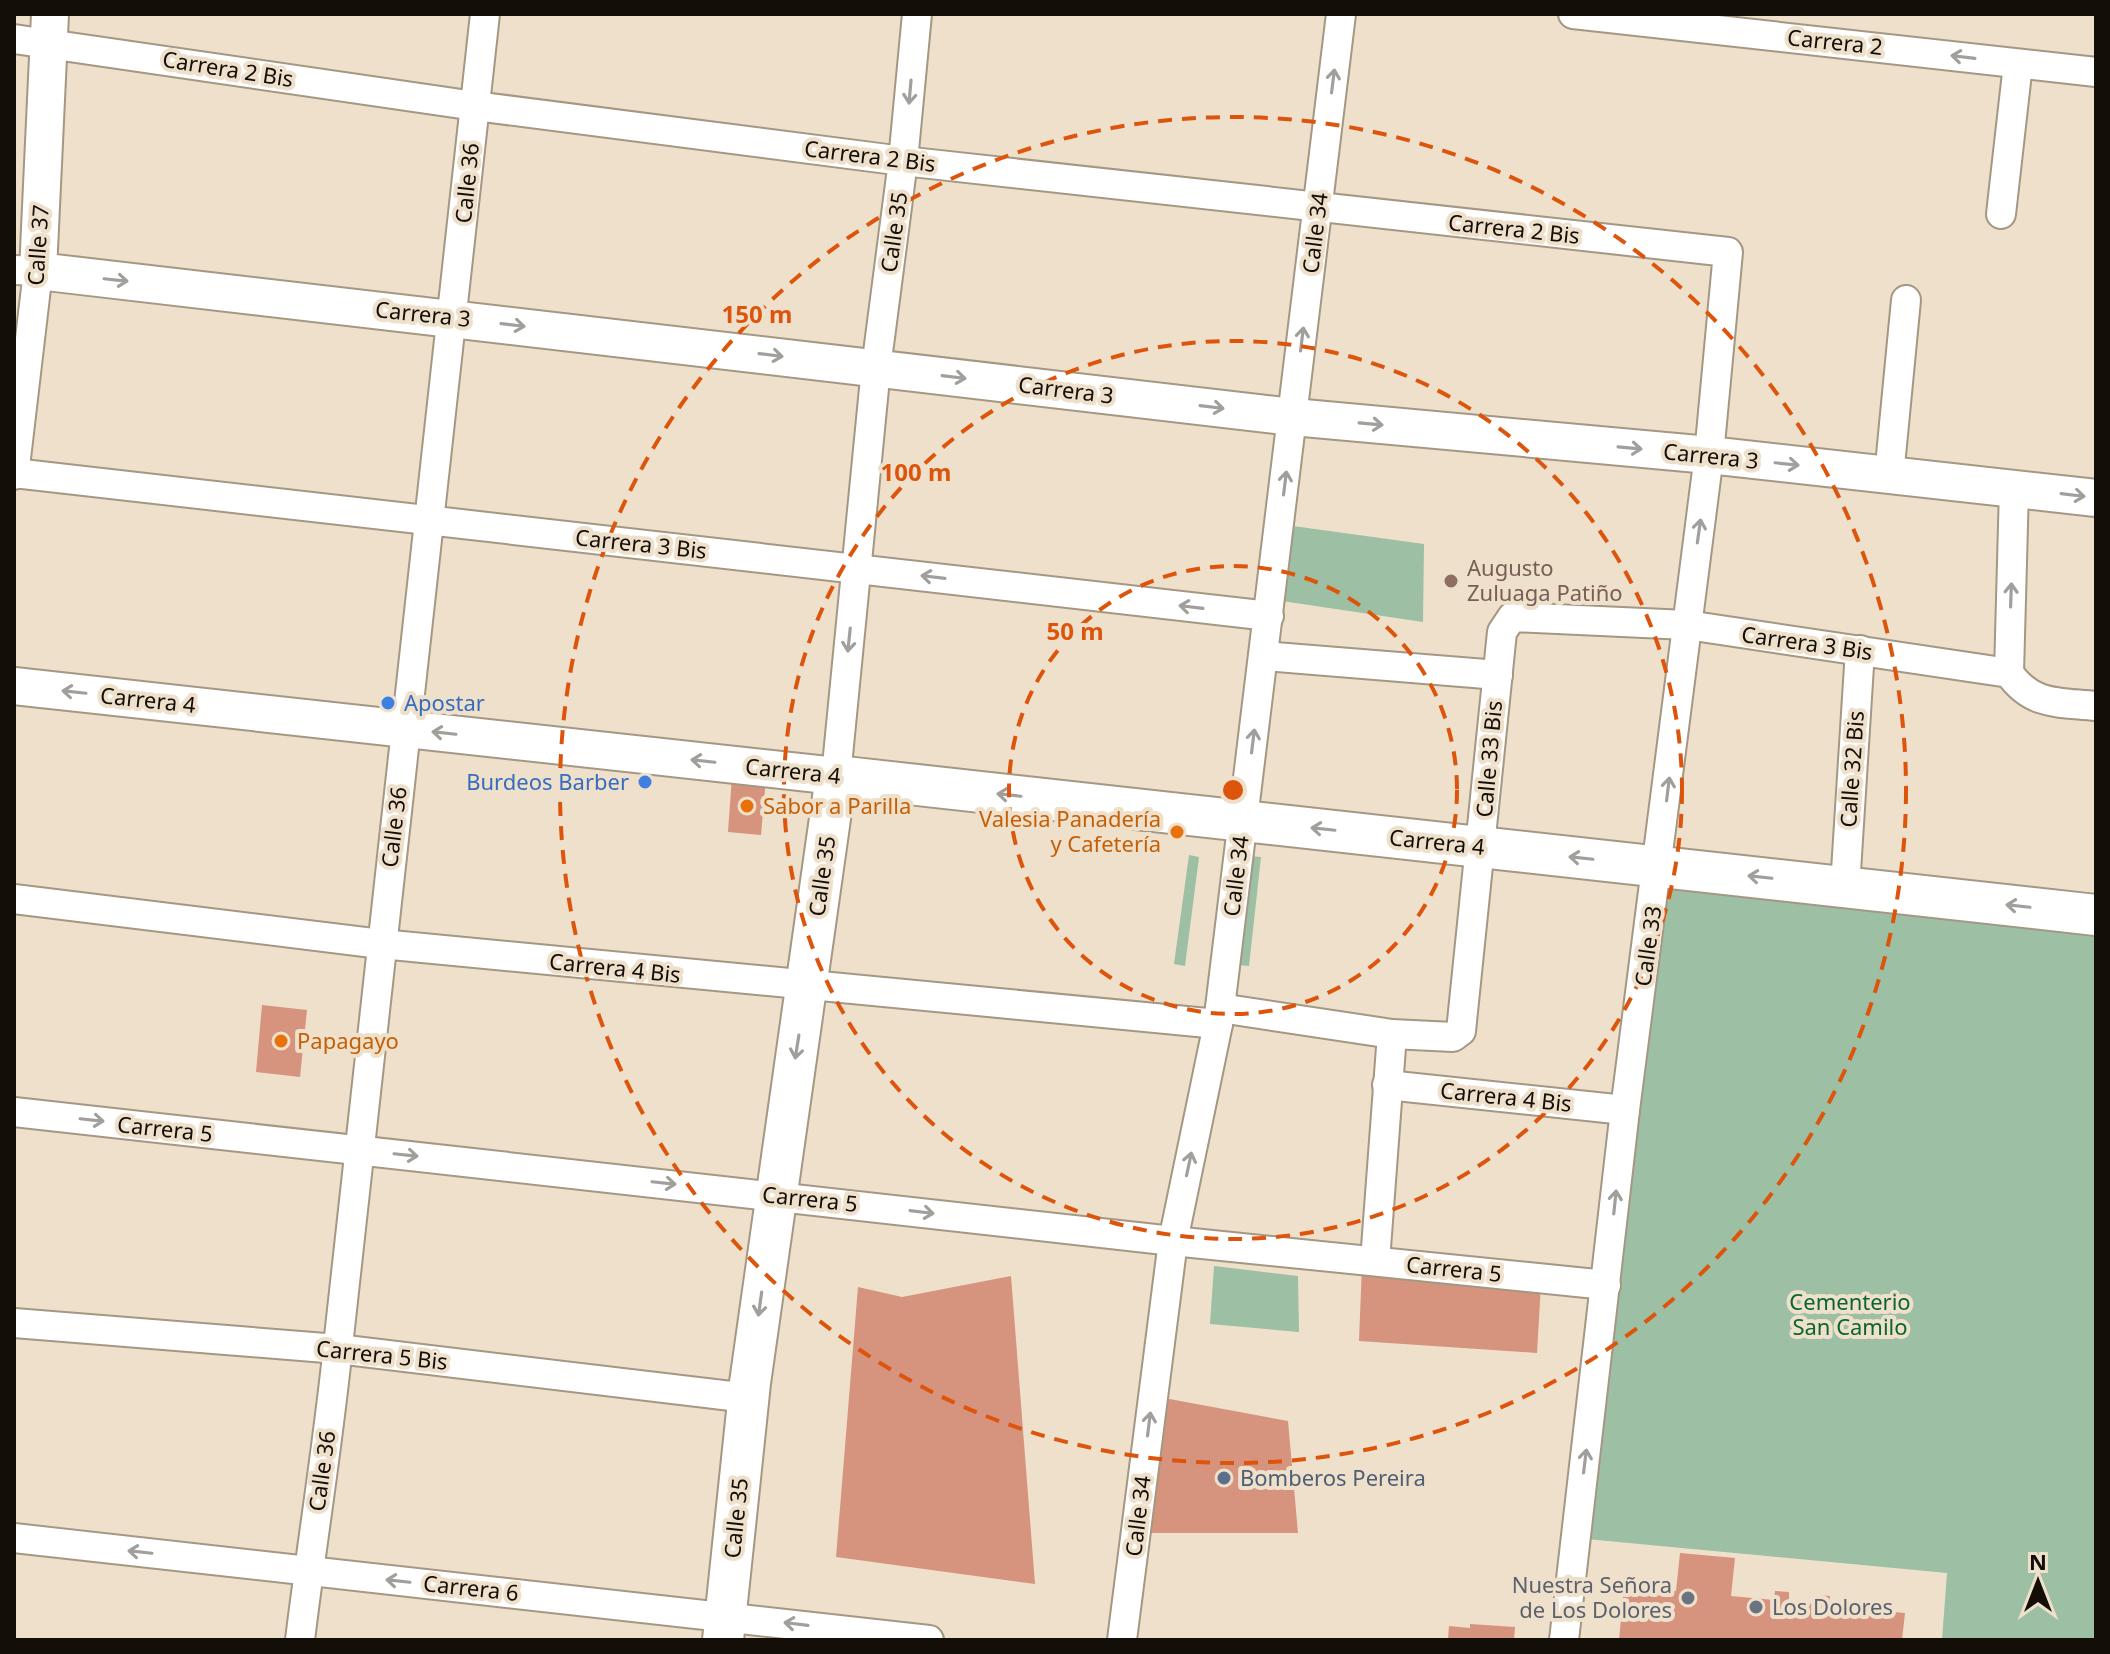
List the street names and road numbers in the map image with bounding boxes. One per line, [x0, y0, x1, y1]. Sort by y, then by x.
street label: Carrera 2 [1786, 21, 1884, 61]
street label: Carrera 2 Bis [161, 43, 296, 93]
street label: Carrera 2 Bis [803, 132, 937, 178]
street label: Calle 36 [447, 141, 485, 225]
street label: Calle 35 [873, 190, 913, 274]
street label: Calle 34 [1294, 190, 1334, 275]
street label: Calle 37 [19, 204, 55, 286]
street label: Carrera 2 Bis [1447, 206, 1581, 250]
street label: Carrera 3 [374, 293, 472, 333]
street label: Carrera 3 [1017, 368, 1115, 410]
street label: Carrera 3 [1662, 435, 1760, 475]
street label: Carrera 3 Bis [574, 521, 708, 565]
street label: Carrera 3 Bis [1740, 618, 1875, 666]
street label: Carrera 4 [99, 679, 198, 719]
street label: Calle 33 Bis [1468, 699, 1508, 819]
street label: Calle 32 Bis [1832, 709, 1870, 828]
street label: Carrera 4 [744, 750, 843, 790]
street label: Calle 36 [373, 785, 413, 869]
street label: Carrera 4 [1388, 821, 1487, 861]
street label: Calle 34 [1215, 833, 1255, 918]
street label: Calle 35 [801, 834, 841, 918]
street label: Calle 33 [1627, 904, 1667, 988]
street label: Carrera 4 Bis [548, 945, 682, 989]
street label: Carrera 4 Bis [1439, 1074, 1573, 1118]
street label: Carrera 5 [116, 1108, 214, 1148]
street label: Carrera 5 [761, 1178, 859, 1218]
street label: Carrera 5 [1405, 1248, 1503, 1288]
street label: Carrera 5 Bis [315, 1332, 449, 1376]
street label: Calle 36 [301, 1429, 341, 1513]
street label: Calle 34 [1117, 1473, 1157, 1558]
street label: Calle 35 [716, 1476, 754, 1560]
street label: Carrera 6 [422, 1567, 520, 1607]

